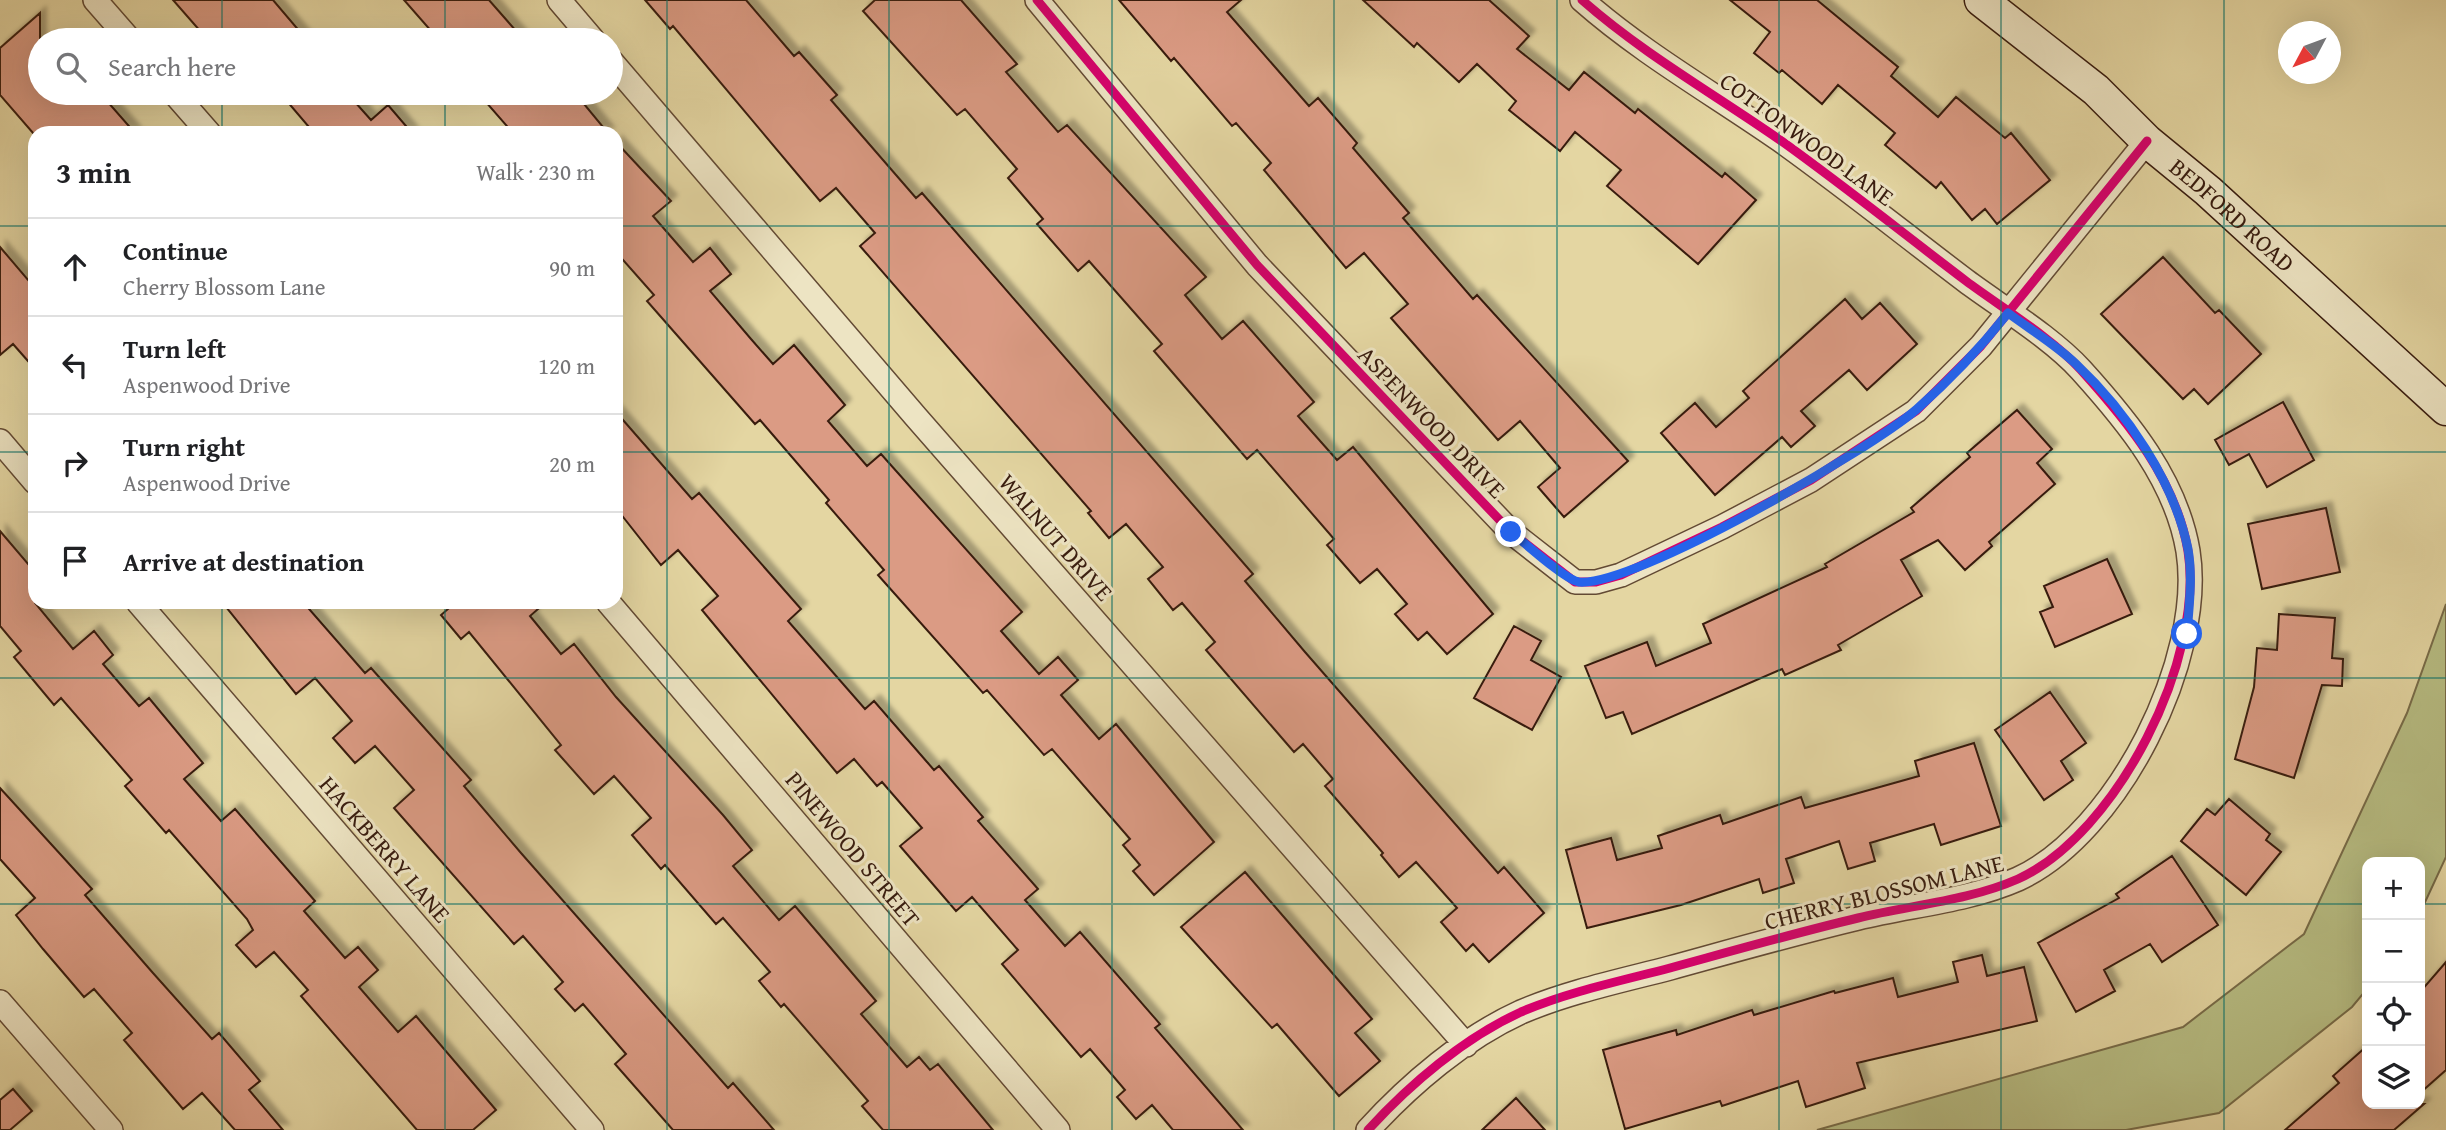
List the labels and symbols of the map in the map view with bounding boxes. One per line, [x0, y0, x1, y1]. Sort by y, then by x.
north arrow [2278, 21, 2341, 84]
street label: COTTONWOOD LANE [1713, 64, 1901, 214]
street label: BEDFORD ROAD [2162, 149, 2303, 280]
street label: ASPENWOOD DRIVE [1350, 338, 1514, 506]
street label: WALNUT DRIVE [991, 466, 1121, 608]
route end [1495, 516, 1526, 547]
route start [2171, 618, 2202, 649]
street label: PINEWOOD STREET [777, 764, 929, 934]
street label: HACKBERRY LANE [311, 768, 459, 930]
street label: CHERRY BLOSSOM LANE [1761, 845, 2007, 939]

